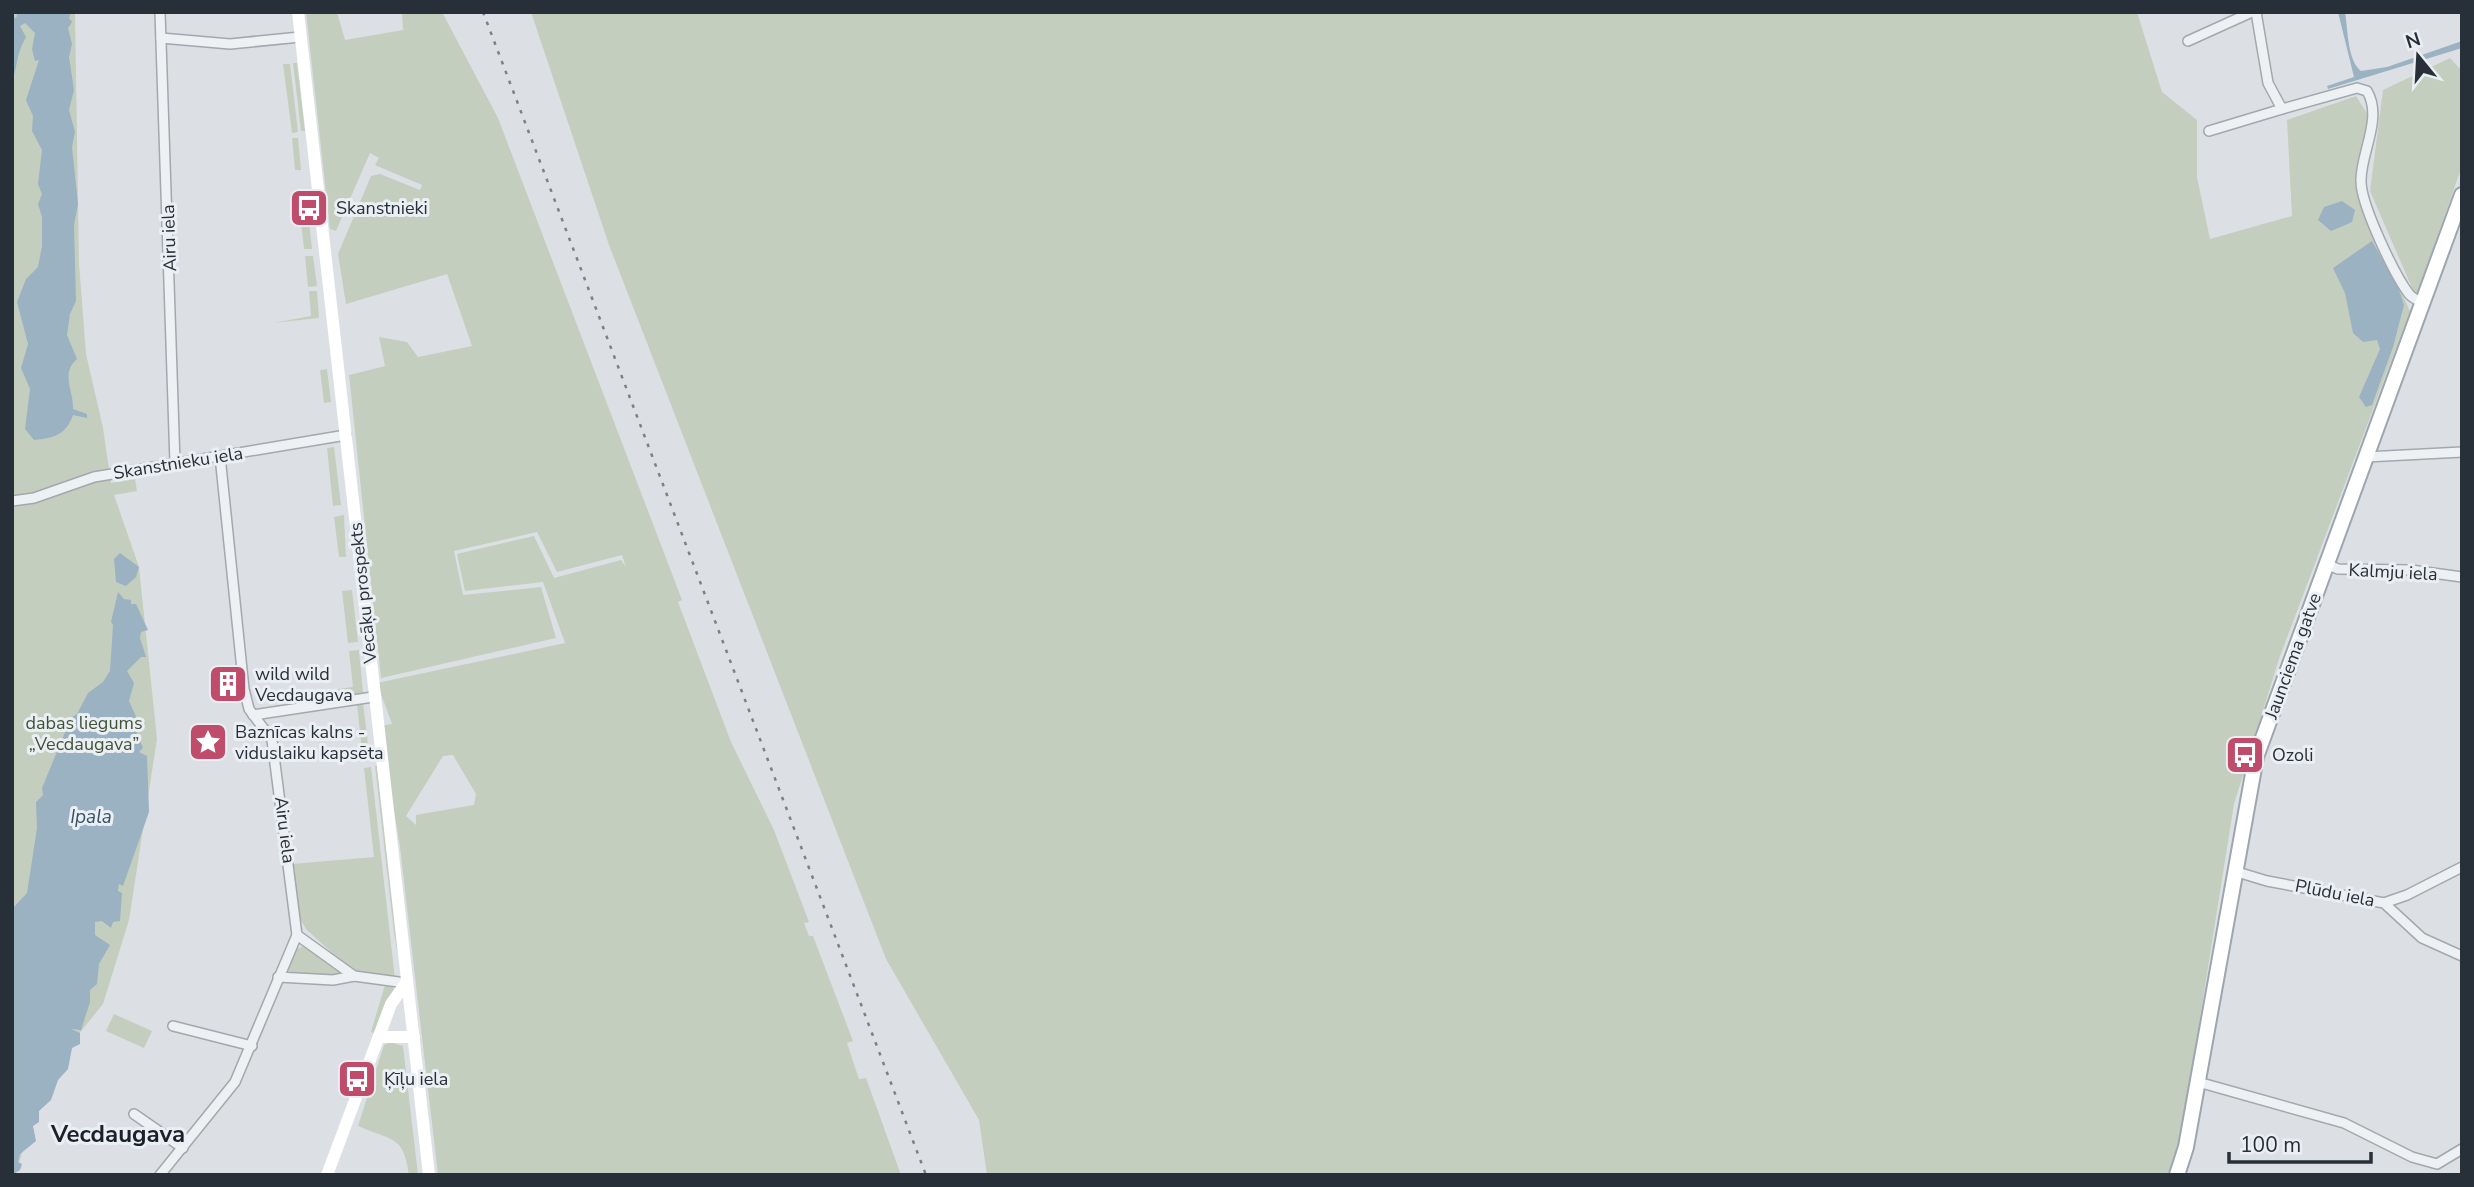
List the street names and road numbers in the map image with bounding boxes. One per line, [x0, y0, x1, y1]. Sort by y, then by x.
street label: Airu iela [156, 204, 182, 272]
street label: Skanstnieku iela [111, 441, 245, 485]
street label: Vecāķu prospekts [344, 521, 382, 666]
street label: Kalmju iela [2348, 558, 2438, 586]
street label: Jaunciema gatve [2259, 590, 2327, 723]
street label: Airu iela [269, 795, 301, 865]
street label: Plūdu iela [2293, 874, 2377, 912]

